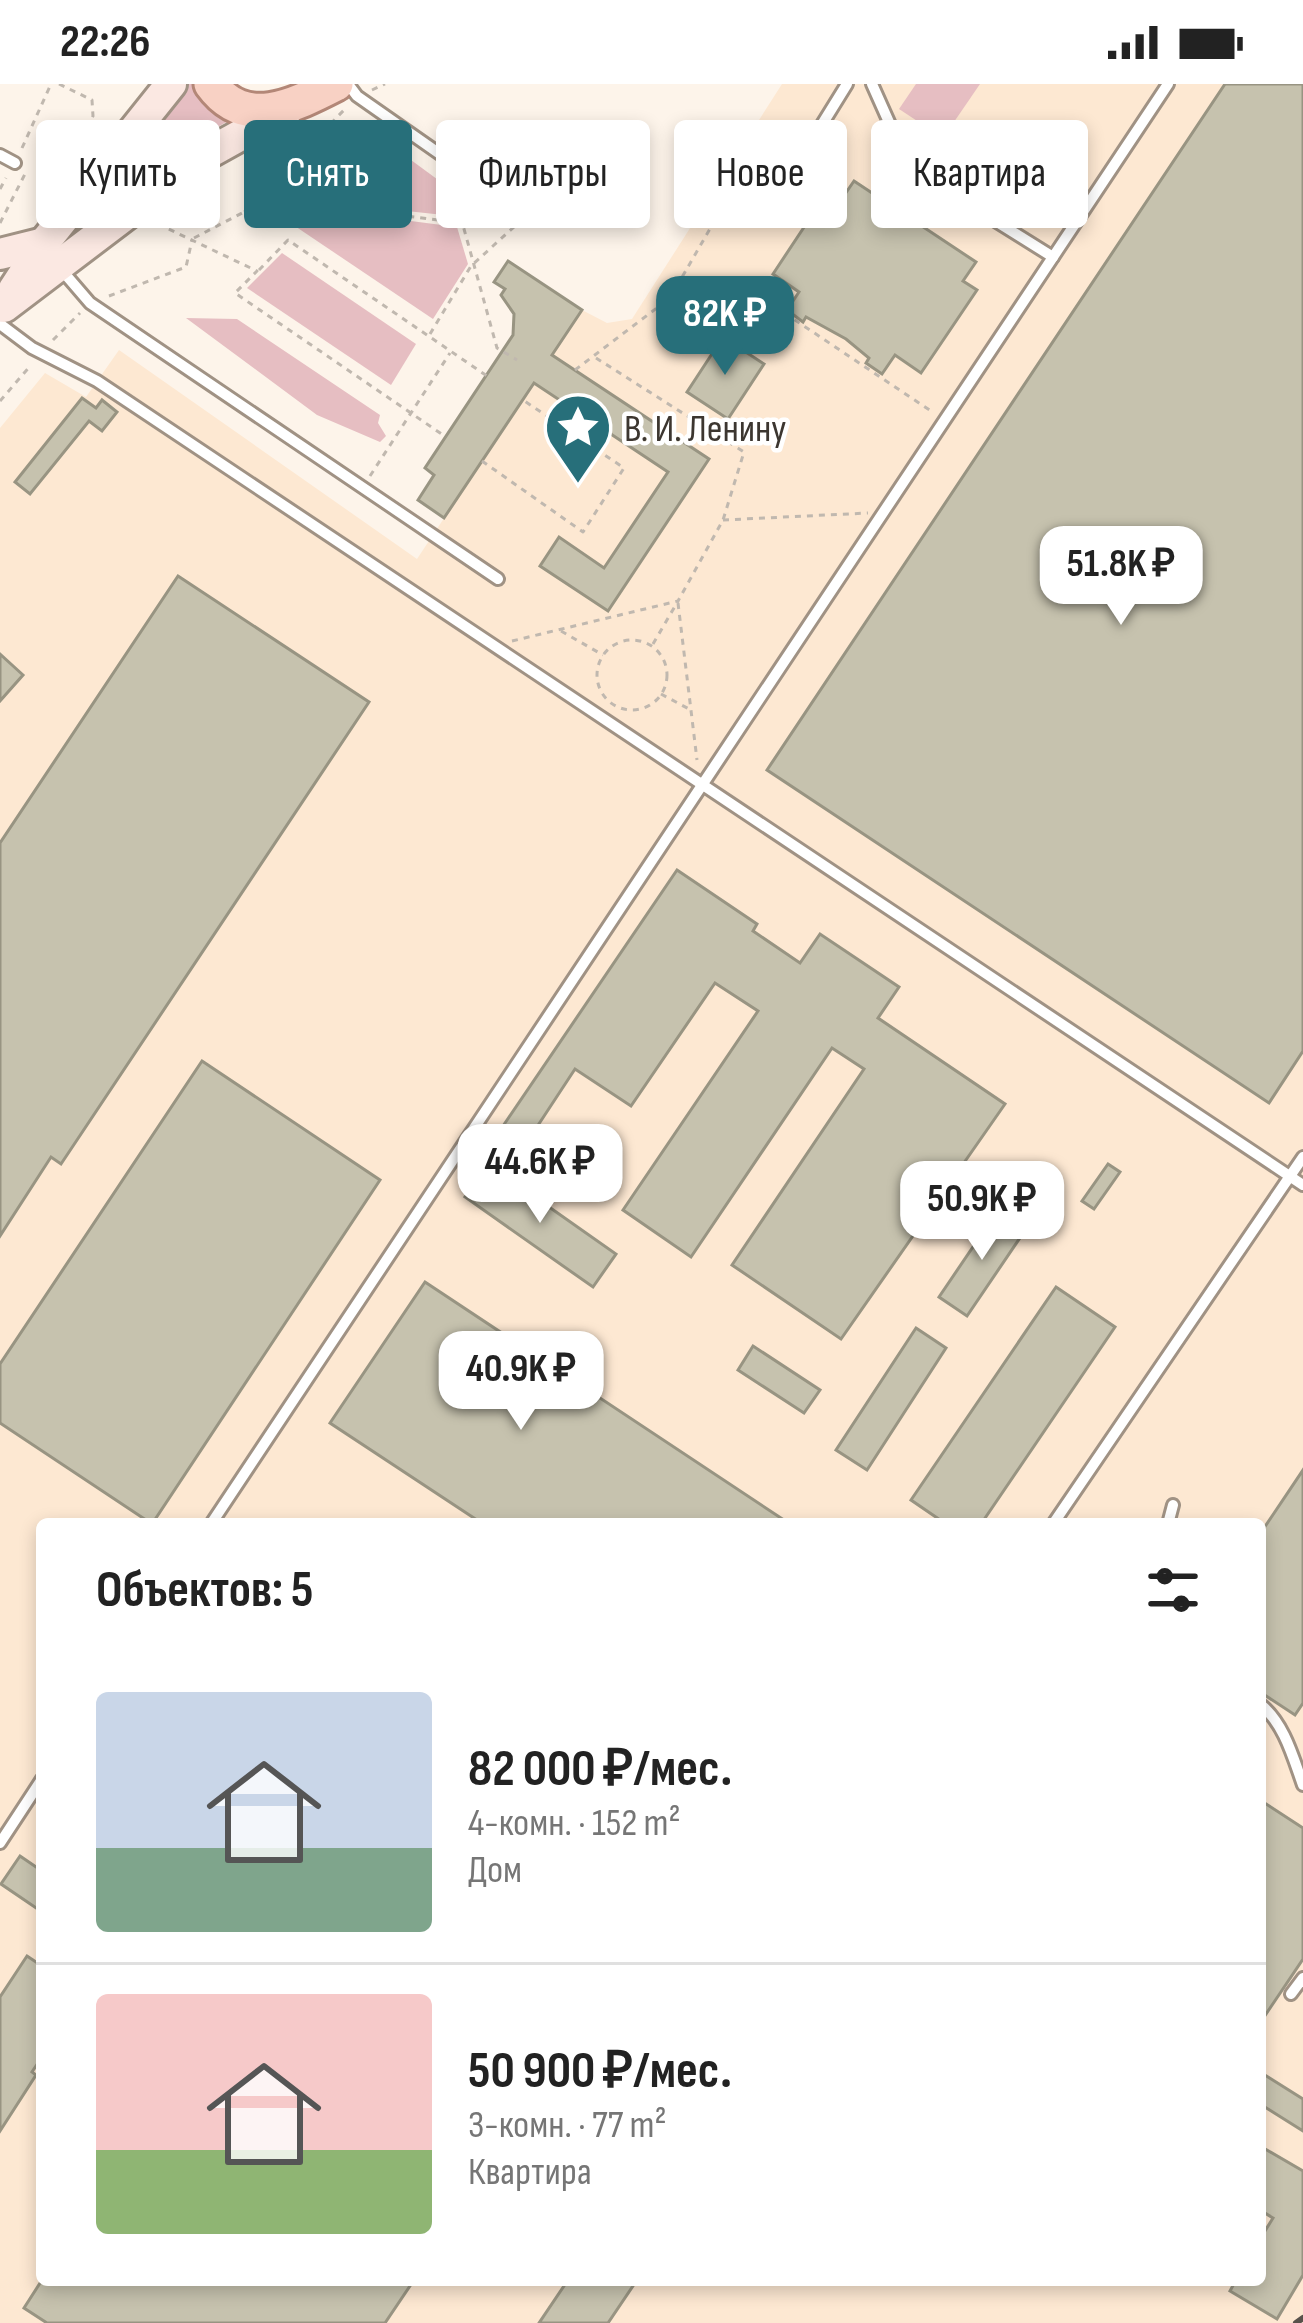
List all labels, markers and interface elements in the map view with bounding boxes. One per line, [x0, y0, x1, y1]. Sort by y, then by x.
text: 22:26 [60, 15, 150, 70]
chip: Купить [36, 120, 220, 228]
chip: Снять [244, 120, 412, 228]
chip: Фильтры [436, 120, 650, 228]
chip: Новое [674, 120, 847, 228]
chip: Квартира [871, 120, 1088, 228]
pin: 82K ₽ [641, 276, 809, 378]
text: 82K ₽ [683, 291, 767, 338]
place icon: В. И. Ленину [543, 392, 613, 486]
place label: В. И. Ленину [624, 406, 786, 453]
pin: 51.8K ₽ [1010, 526, 1232, 628]
text: 51.8K ₽ [1067, 541, 1175, 588]
pin: 44.6K ₽ [429, 1124, 651, 1226]
text: 44.6K ₽ [485, 1139, 595, 1186]
pin: 50.9K ₽ [871, 1161, 1093, 1263]
text: 50.9K ₽ [927, 1176, 1037, 1223]
pin: 40.9K ₽ [410, 1331, 632, 1433]
text: 40.9K ₽ [466, 1346, 576, 1393]
icon: filters [1140, 1557, 1206, 1623]
text: Объектов: 5 [96, 1560, 314, 1621]
text: 82 000 ₽/мес. [468, 1739, 732, 1800]
icon: home [192, 1740, 336, 1884]
text: 4-комн. · 152 m² [468, 1800, 681, 1847]
text: Дом [468, 1847, 522, 1894]
text: 50 900 ₽/мес. [468, 2041, 732, 2102]
icon: home [192, 2042, 336, 2186]
text: 3-комн. · 77 m² [468, 2102, 667, 2149]
text: Квартира [468, 2149, 592, 2196]

